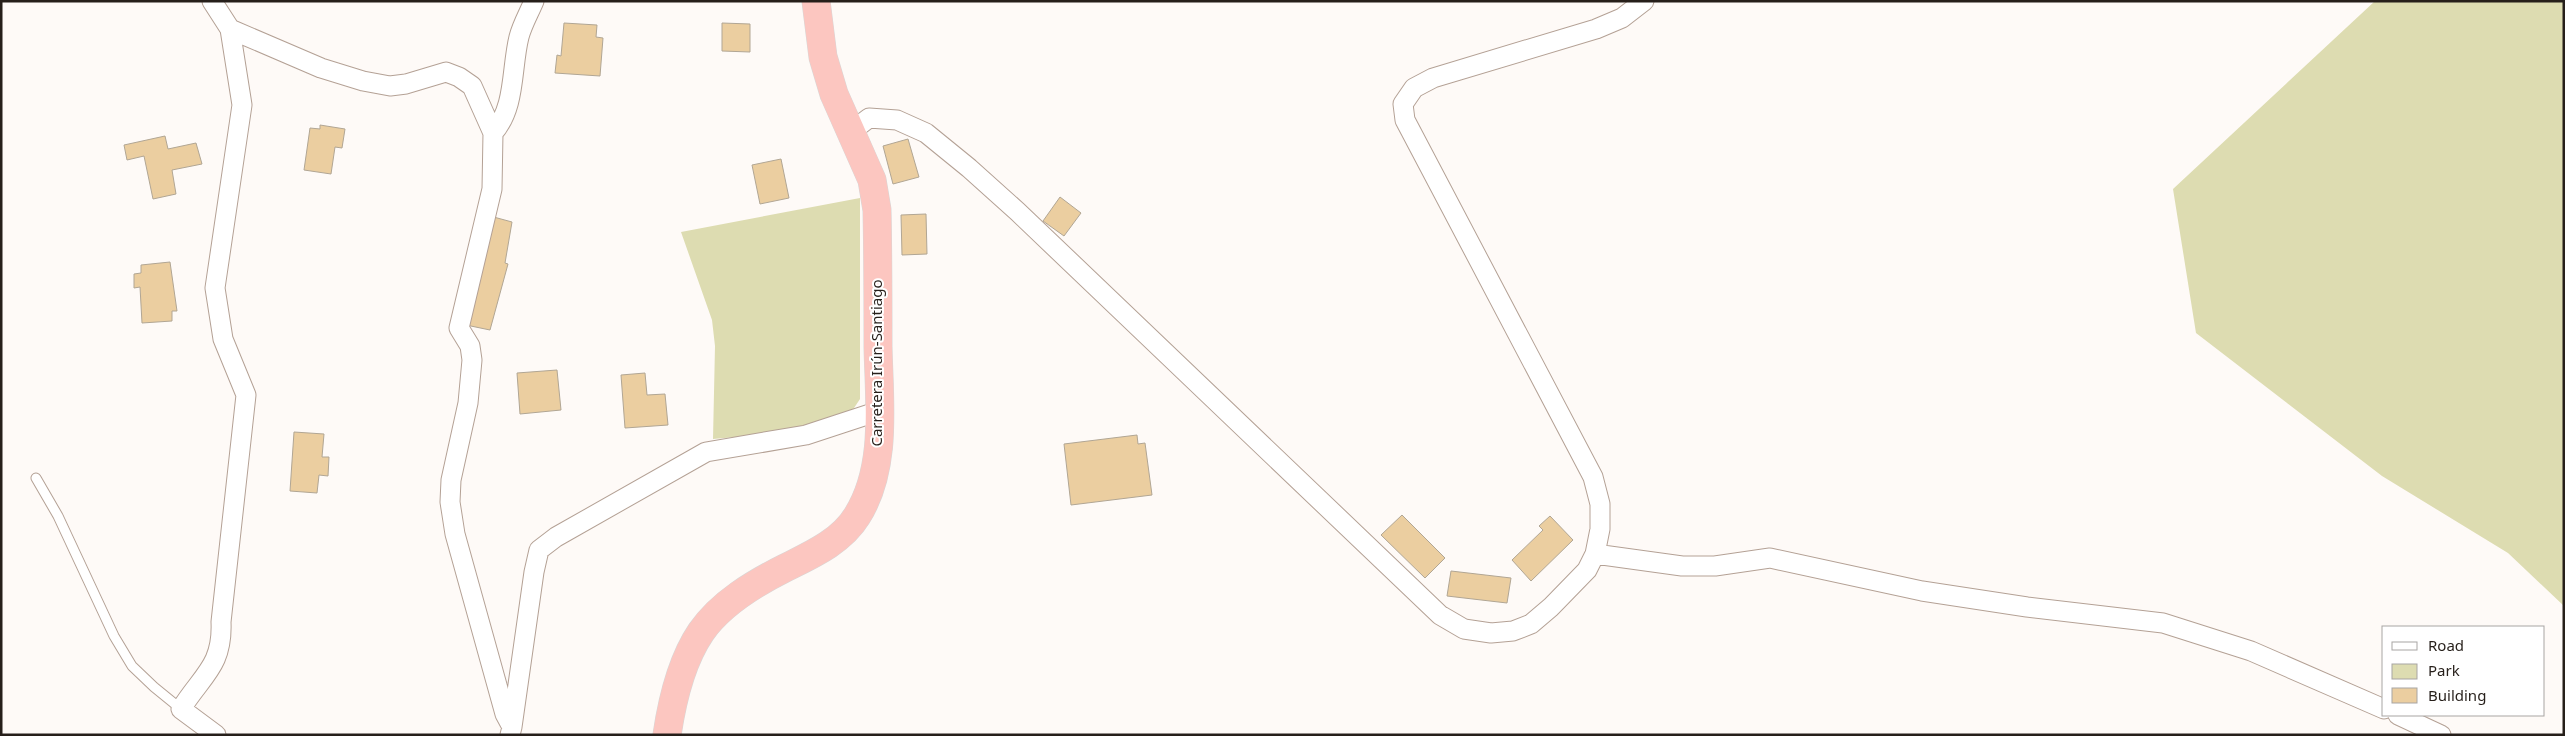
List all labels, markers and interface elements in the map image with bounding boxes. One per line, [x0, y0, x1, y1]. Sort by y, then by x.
street label: Carretera Irún-Santiago [866, 279, 886, 447]
legend [2382, 626, 2545, 716]
text: Road [2428, 635, 2464, 655]
text: Park [2428, 660, 2460, 680]
text: Building [2428, 685, 2486, 705]

